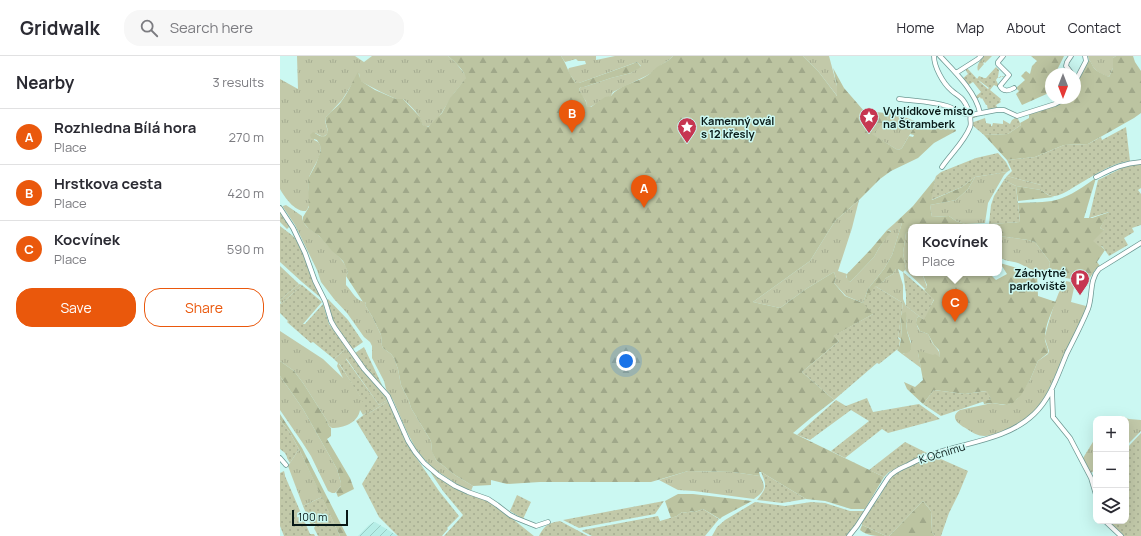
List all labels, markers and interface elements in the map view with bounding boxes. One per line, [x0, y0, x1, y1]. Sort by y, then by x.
search box [124, 10, 404, 46]
text: Gridwalk [20, 15, 100, 41]
icon: search [138, 17, 160, 39]
text: Search here [170, 17, 253, 38]
text: Home [897, 18, 934, 37]
text: Map [956, 18, 984, 37]
text: About [1006, 18, 1046, 37]
text: Contact [1068, 18, 1121, 37]
north arrow [1045, 68, 1081, 104]
text: Nearby [16, 71, 74, 94]
text: 3 results [212, 73, 264, 91]
pin: B [559, 100, 585, 133]
place label: Vyhlídkové místo na Štramberk [883, 103, 974, 131]
place icon: Vyhlídkové místo na Štramberk [858, 106, 880, 134]
place label: Kamenný ovál s 12 křesly [701, 113, 774, 141]
place icon: Kamenný ovál s 12 křesly [676, 116, 698, 144]
text: Rozhledna Bílá hora [54, 117, 196, 138]
text: A [25, 128, 33, 146]
text: 270 m [229, 128, 264, 146]
text: Place [54, 138, 87, 156]
text: Hrstkova cesta [54, 173, 162, 194]
pin: A [631, 175, 657, 208]
text: B [25, 184, 33, 202]
text: 420 m [227, 184, 264, 202]
text: Place [54, 194, 87, 212]
popup [908, 224, 1002, 276]
text: Kocvínek [54, 229, 120, 250]
text: Kocvínek [922, 231, 988, 252]
text: C [24, 240, 34, 258]
text: 590 m [227, 240, 264, 258]
text: Place [54, 250, 87, 268]
text: Place [922, 252, 955, 270]
place label: Záchytné parkoviště [1010, 265, 1066, 293]
parking icon: Záchytné parkoviště [1069, 268, 1091, 296]
button: Save [16, 288, 136, 327]
button: Share [144, 288, 264, 327]
pin: C [942, 289, 968, 322]
your location [616, 351, 636, 371]
map controls [1093, 416, 1129, 524]
button: + [1093, 416, 1129, 452]
street label: K Očnímu [917, 438, 967, 467]
button: − [1093, 452, 1129, 488]
button: layers [1093, 488, 1129, 524]
scale bar [292, 508, 348, 527]
text: 100 m [298, 509, 327, 524]

